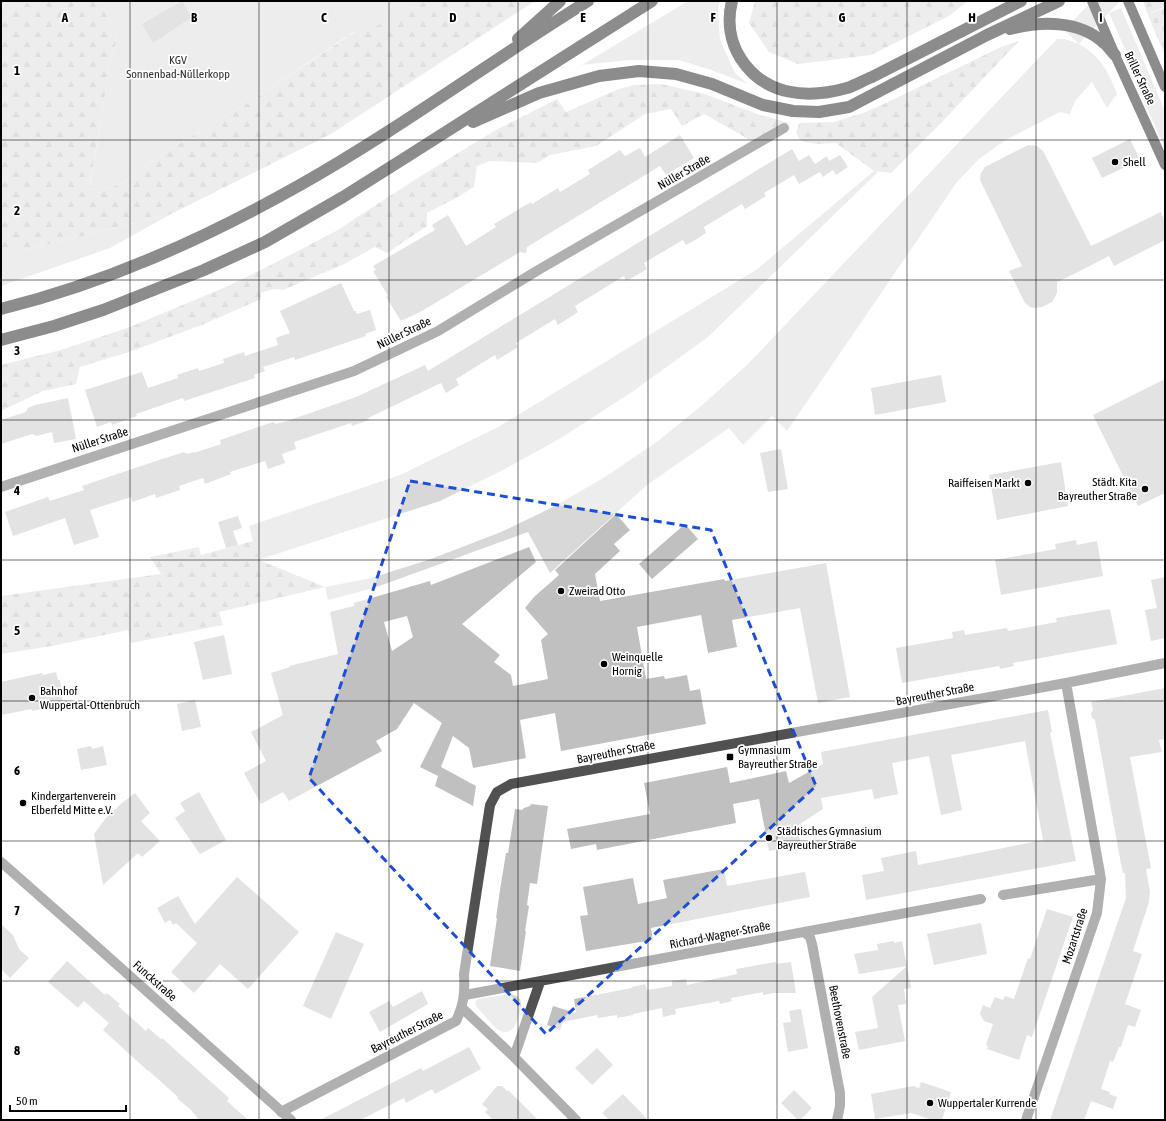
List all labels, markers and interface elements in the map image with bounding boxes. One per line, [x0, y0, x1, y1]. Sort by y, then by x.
text: A [61, 10, 69, 25]
text: B [191, 10, 198, 25]
text: C [321, 10, 327, 25]
text: D [449, 10, 457, 25]
text: E [580, 10, 586, 25]
text: F [710, 10, 716, 25]
text: G [839, 10, 846, 25]
text: H [968, 10, 976, 25]
text: I [1099, 10, 1103, 25]
street label: Briller Straße [1122, 49, 1158, 107]
park label: KGV Sonnenbad-Nüllerkopp [126, 53, 230, 81]
text: 1 [14, 63, 20, 78]
street label: Nüller Straße [655, 151, 713, 193]
place label: Shell [1123, 155, 1146, 169]
marker: Shell [1110, 157, 1120, 167]
text: 2 [14, 203, 20, 218]
street label: Nüller Straße [375, 314, 433, 352]
text: 3 [14, 343, 20, 358]
street label: Nüller Straße [70, 424, 130, 456]
place label: Städt. Kita Bayreuther Straße [1058, 475, 1137, 503]
place label: Raiffeisen Markt [948, 476, 1021, 490]
marker: Raiffeisen Markt [1023, 478, 1033, 488]
text: 4 [13, 483, 20, 498]
marker: Städt. Kita Bayreuther Straße [1140, 484, 1150, 494]
place label: Zweirad Otto [569, 584, 626, 598]
marker: Zweirad Otto [556, 586, 566, 596]
text: 5 [14, 623, 20, 638]
place label: Weinquelle Hornig [612, 650, 663, 678]
marker: Weinquelle Hornig [599, 659, 609, 669]
street label: Bayreuther Straße [895, 680, 975, 708]
place label: Bahnhof Wuppertal-Ottenbruch [40, 684, 140, 712]
marker: Bahnhof Wuppertal-Ottenbruch [27, 693, 37, 703]
street label: Bayreuther Straße [576, 738, 656, 766]
place label: Gymnasium Bayreuther Straße [738, 743, 817, 771]
marker: Gymnasium Bayreuther Straße [725, 752, 735, 762]
text: 6 [14, 763, 20, 778]
place label: Kindergartenverein Elberfeld Mitte e.V. [31, 789, 116, 817]
marker: Kindergartenverein Elberfeld Mitte e.V. [18, 798, 28, 808]
place label: Städtisches Gymnasium Bayreuther Straße [777, 824, 882, 852]
marker: Städtisches Gymnasium Bayreuther Straße [764, 833, 774, 843]
text: 7 [14, 903, 20, 918]
street label: Mozartstraße [1059, 906, 1091, 966]
street label: Richard-Wagner-Straße [669, 918, 771, 952]
street label: Funckstraße [130, 958, 180, 1004]
street label: Beethovenstraße [826, 984, 854, 1060]
street label: Bayreuther Straße [368, 1008, 446, 1056]
text: 8 [14, 1043, 20, 1058]
scale bar [10, 1087, 126, 1113]
text: 50 m [16, 1094, 38, 1108]
place label: Wuppertaler Kurrende [938, 1096, 1036, 1110]
marker: Wuppertaler Kurrende [925, 1098, 935, 1108]

